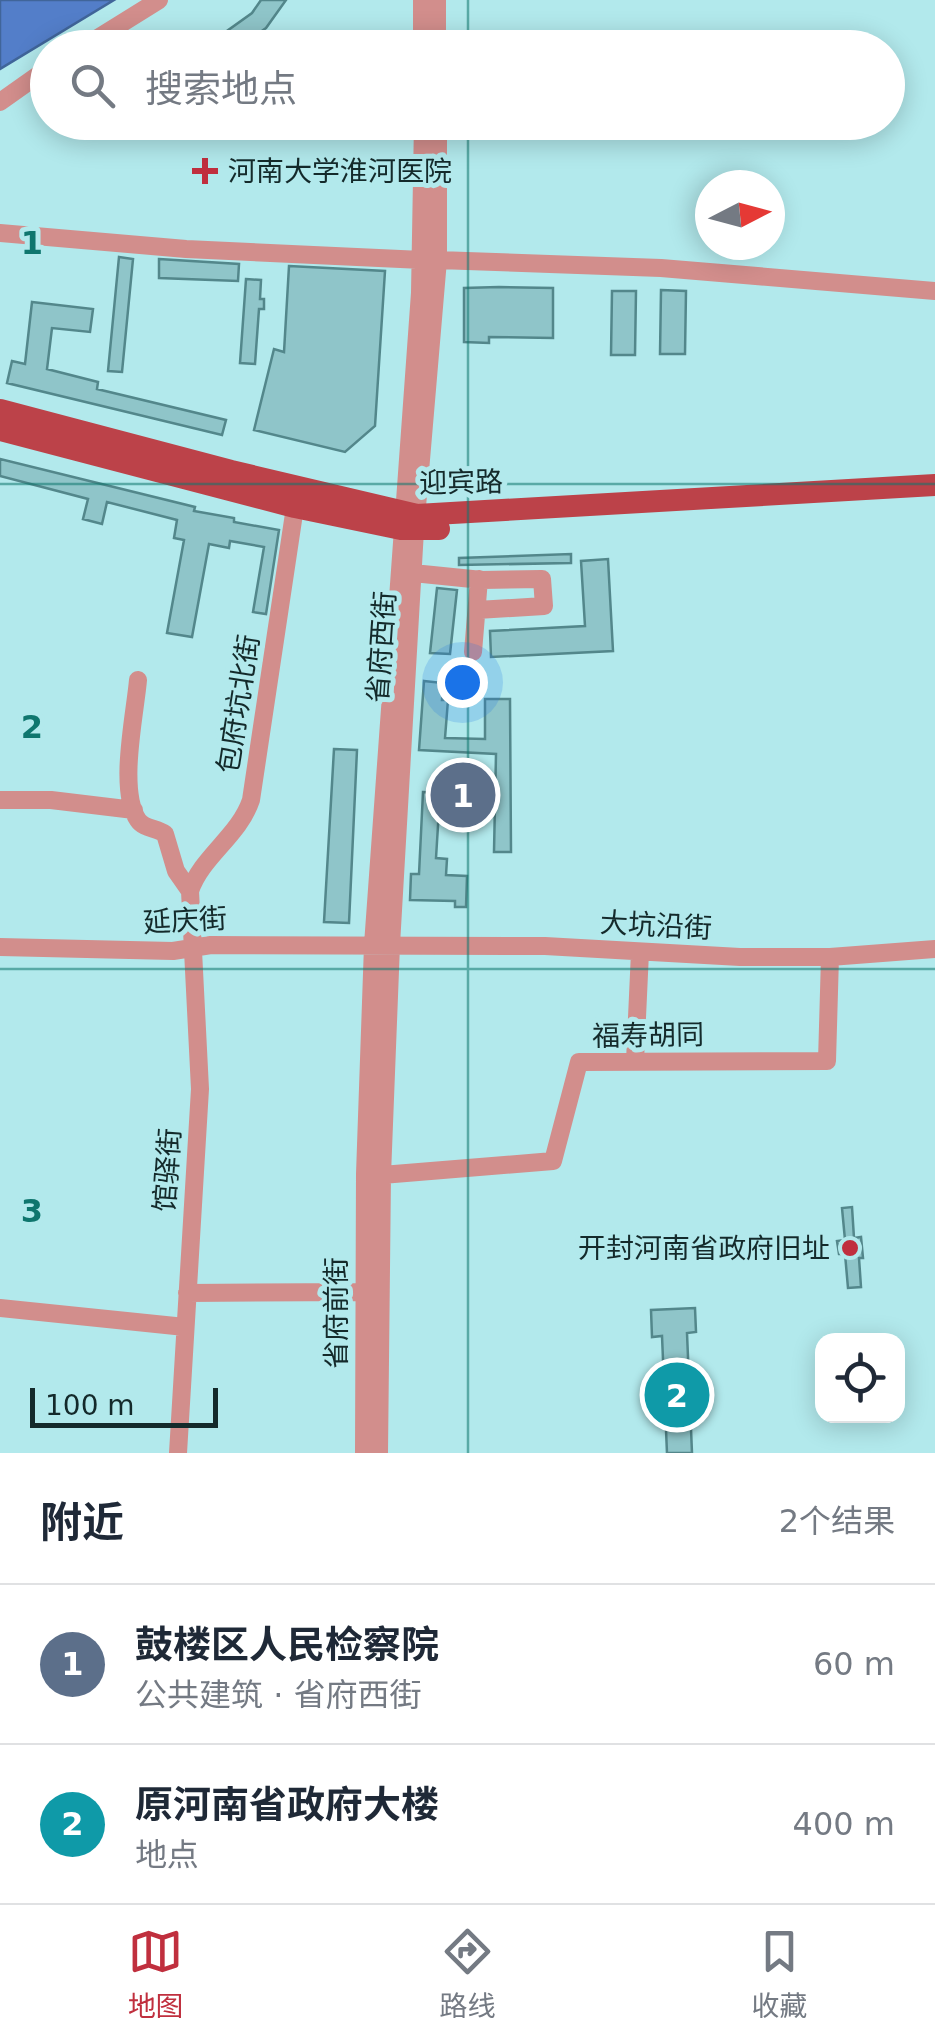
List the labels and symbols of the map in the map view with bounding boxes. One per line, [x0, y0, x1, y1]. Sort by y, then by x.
place label: 河南大学淮河医院 [228, 155, 452, 188]
marker: 河南大学淮河医院 [192, 158, 218, 184]
north arrow [695, 170, 785, 260]
text: 1 [21, 224, 43, 262]
street label: 迎宾路 [419, 465, 503, 500]
street label: 省府西街 [361, 590, 402, 704]
street label: 包府坑北街 [211, 632, 266, 776]
your location [437, 657, 488, 708]
text: 2 [21, 708, 43, 746]
pin: 1 [430, 758, 496, 832]
street label: 延庆街 [142, 902, 228, 939]
street label: 大坑沿街 [599, 906, 713, 945]
street label: 福寿胡同 [592, 1018, 704, 1053]
street label: 馆驿街 [148, 1127, 187, 1213]
text: 3 [21, 1192, 43, 1230]
place label: 开封河南省政府旧址 [578, 1232, 830, 1265]
marker: 开封河南省政府旧址 [839, 1237, 861, 1259]
street label: 省府前街 [320, 1257, 353, 1369]
pin: 2 [644, 1358, 710, 1432]
scale bar [30, 1383, 218, 1428]

